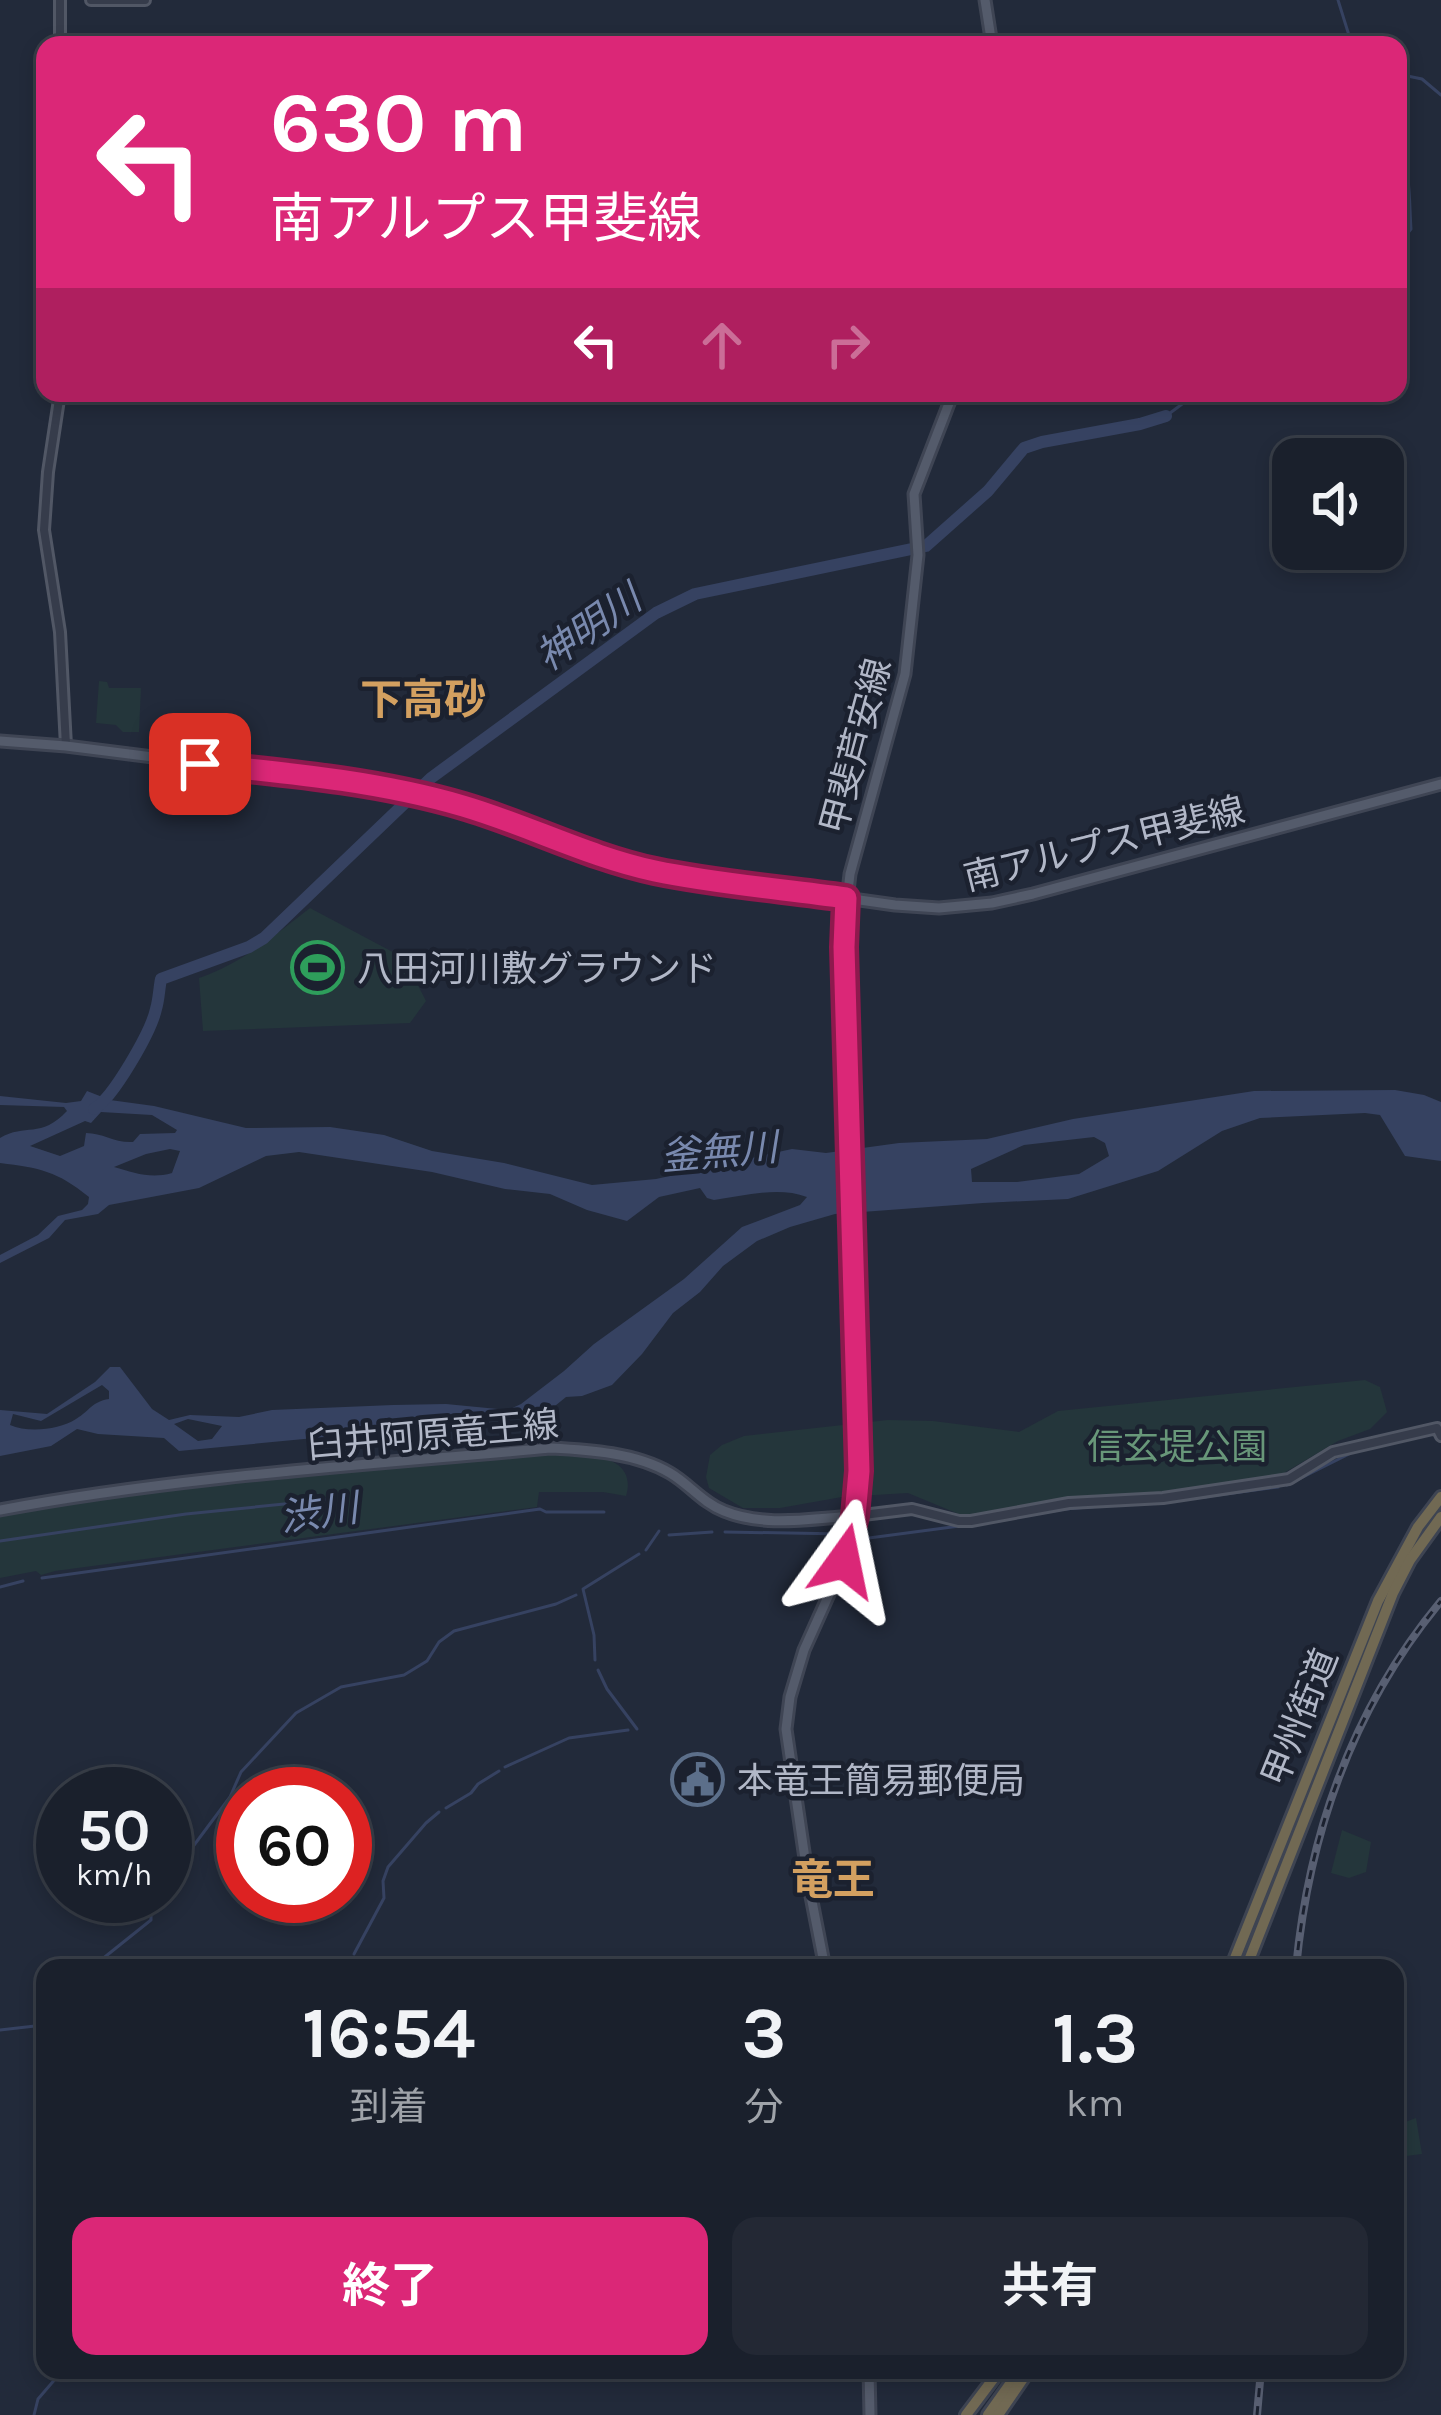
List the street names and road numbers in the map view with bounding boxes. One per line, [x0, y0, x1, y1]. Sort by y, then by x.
street label: 甲斐芦安線 [812, 654, 900, 839]
street label: 南アルプス甲斐線 [960, 789, 1249, 899]
street label: 臼井阿原竜王線 [306, 1403, 560, 1467]
street label: 甲州街道 [1253, 1643, 1346, 1792]

